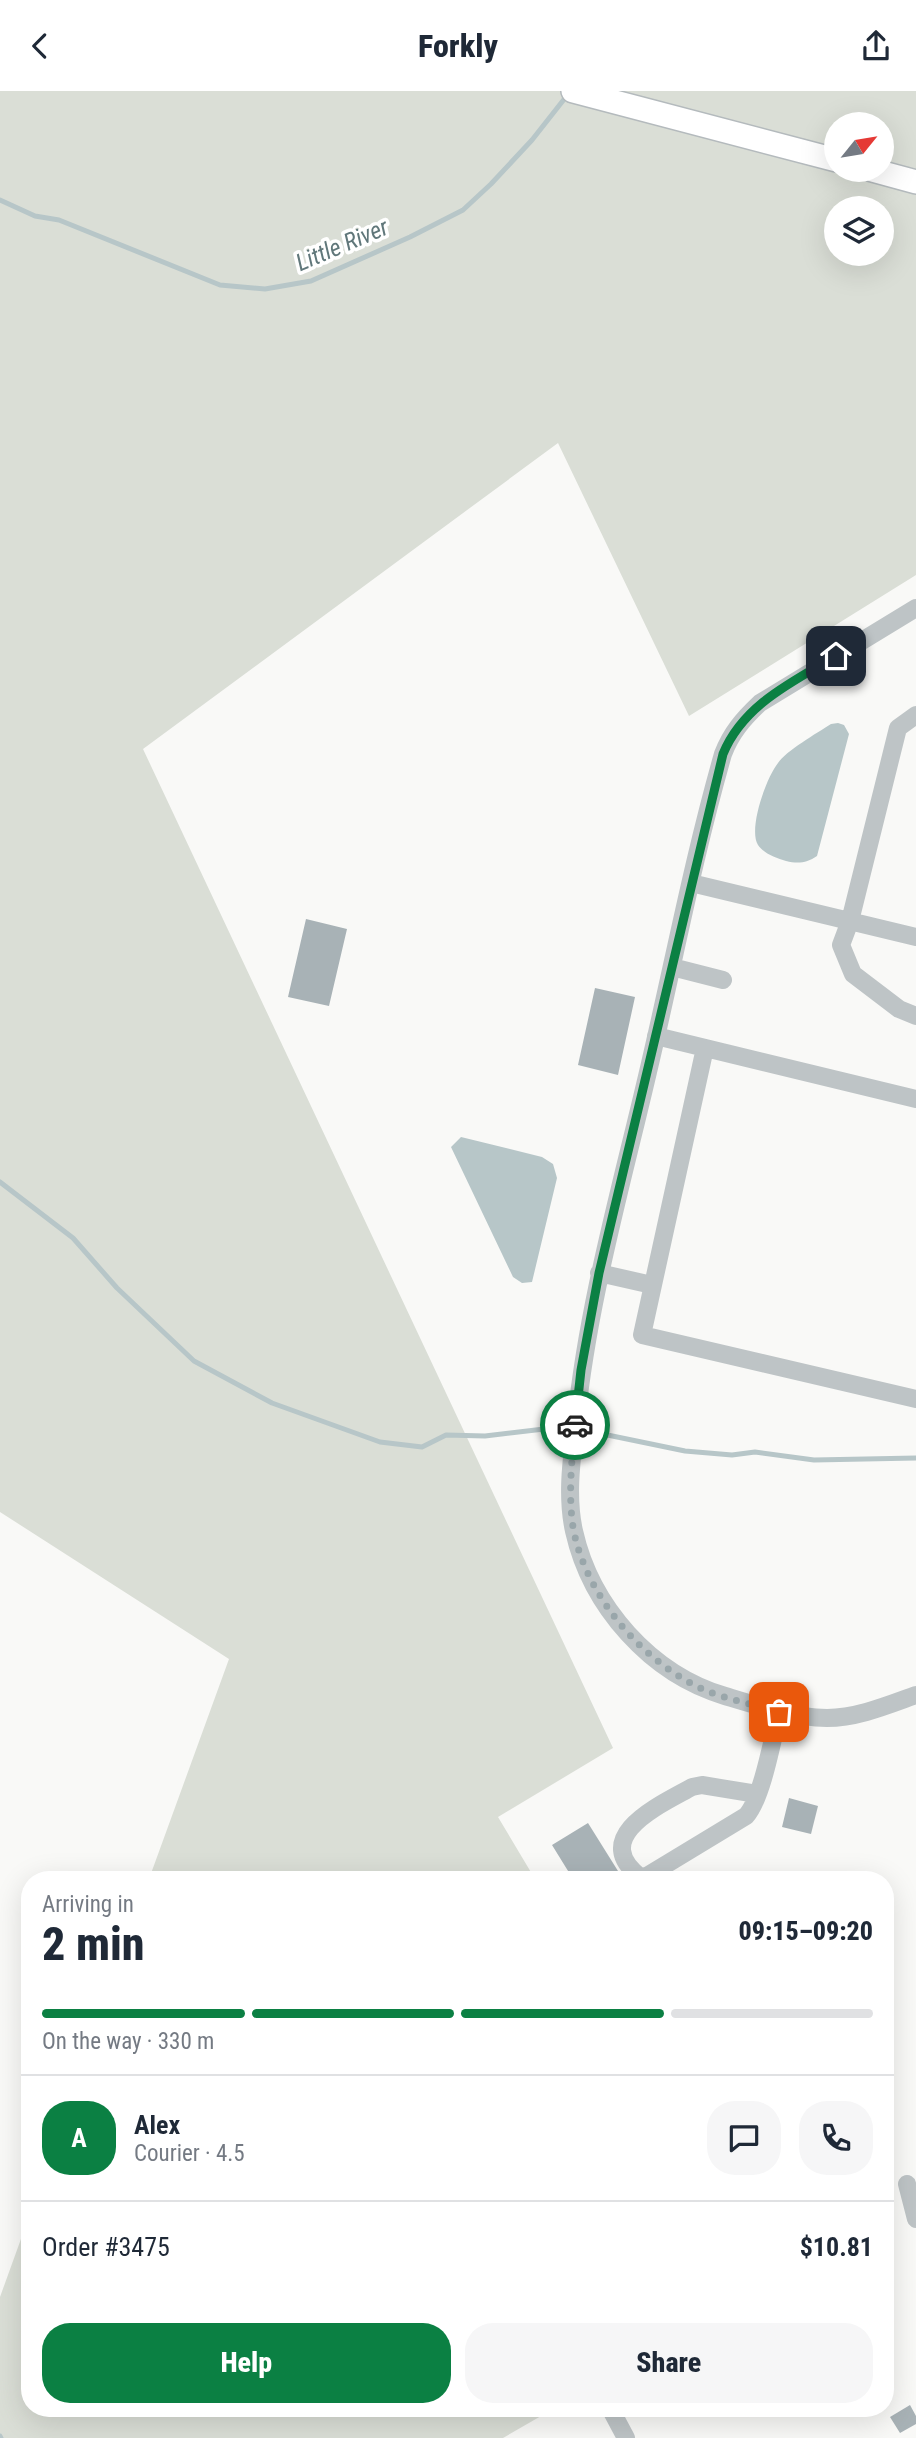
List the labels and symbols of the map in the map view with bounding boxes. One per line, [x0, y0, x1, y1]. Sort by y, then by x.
north arrow [824, 112, 894, 182]
water label: Little River [292, 213, 393, 277]
pin [806, 626, 866, 686]
courier [540, 1390, 610, 1460]
pin [749, 1682, 809, 1742]

